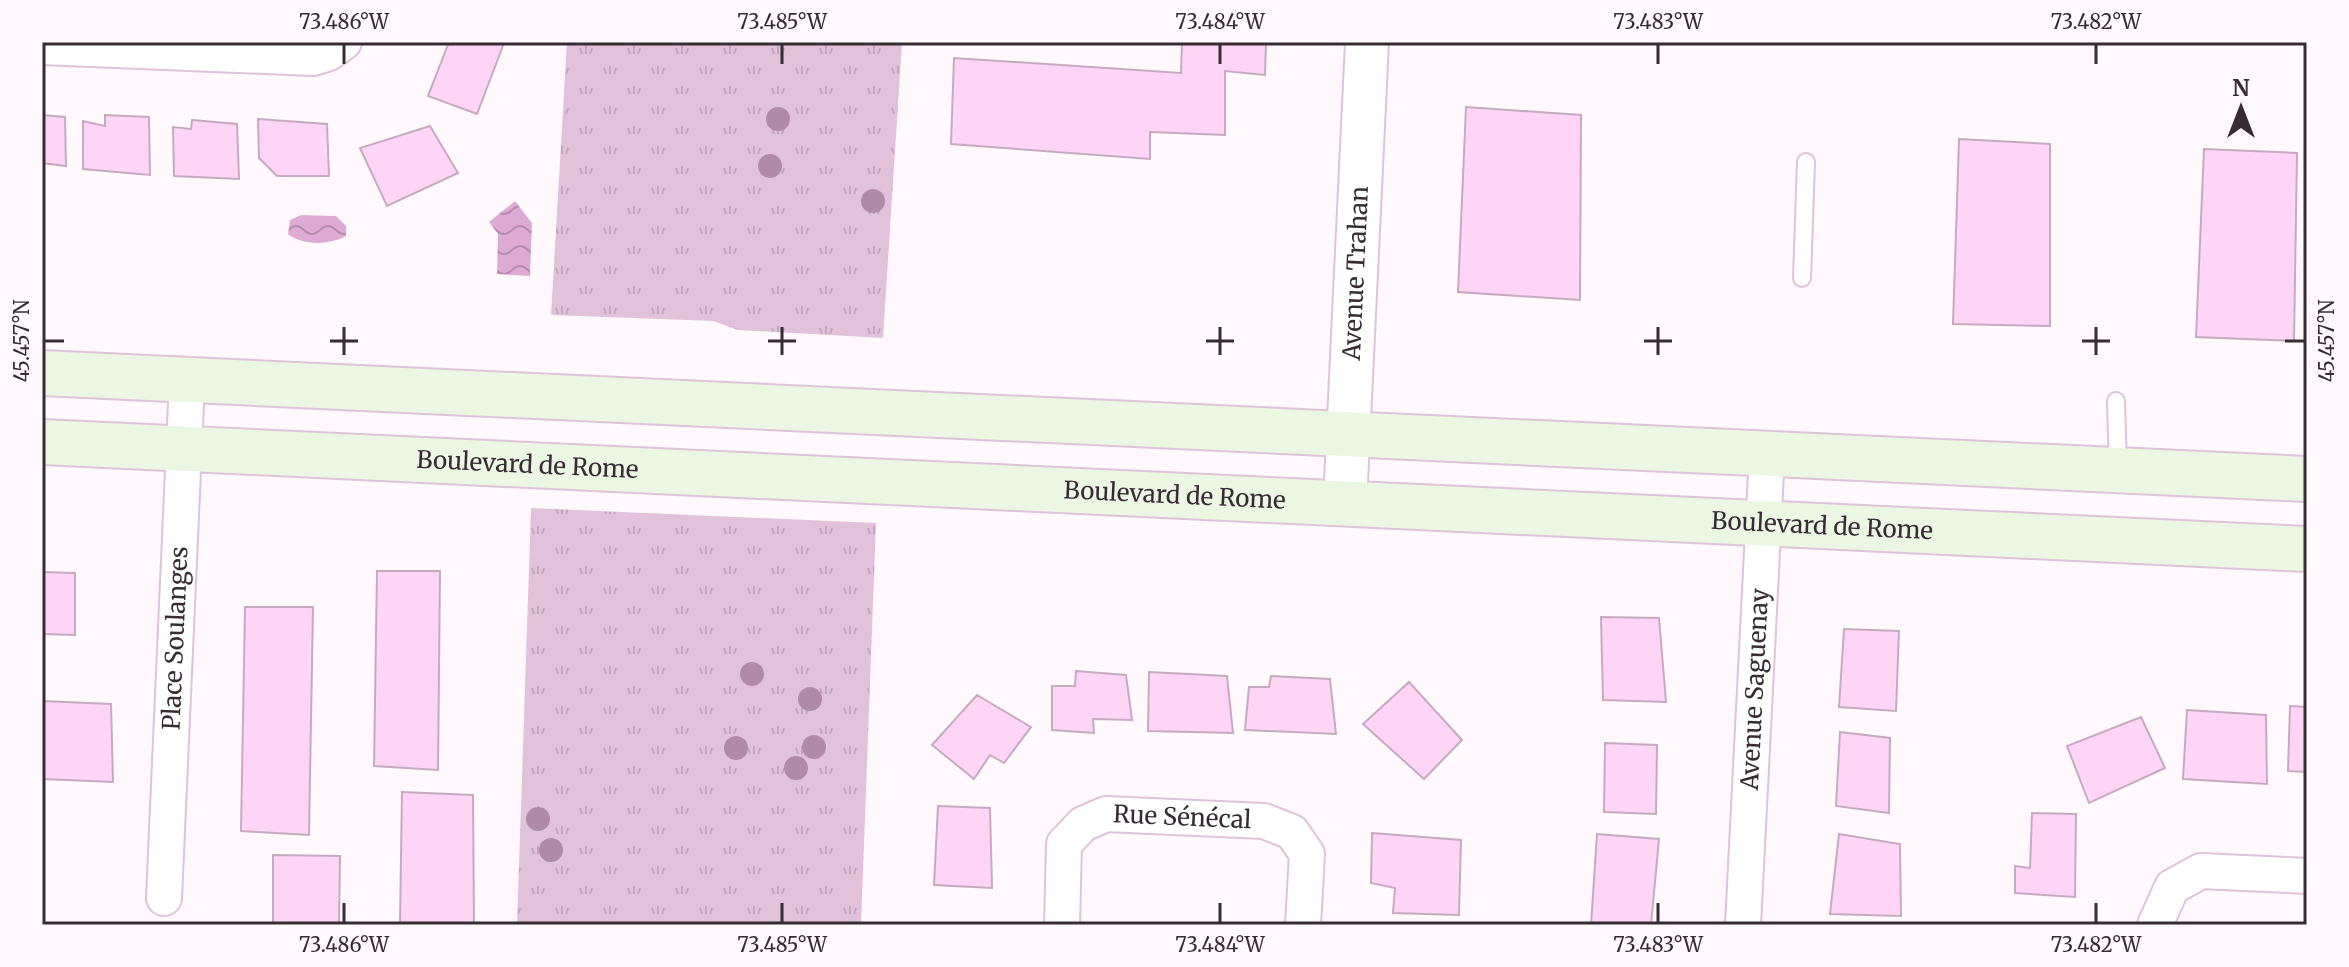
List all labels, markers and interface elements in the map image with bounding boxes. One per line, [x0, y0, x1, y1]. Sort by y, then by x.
text: 73.486°W [299, 9, 390, 34]
text: 73.485°W [737, 9, 828, 34]
text: 73.484°W [1175, 9, 1266, 34]
text: 73.483°W [1613, 9, 1704, 34]
text: 73.482°W [2051, 9, 2142, 34]
north arrow [2201, 68, 2281, 148]
text: N [2232, 74, 2250, 102]
street label: Avenue Trahan [1336, 185, 1375, 362]
text: 45.457°N [9, 299, 34, 382]
text: 45.457°N [2314, 299, 2339, 382]
street label: Boulevard de Rome [416, 444, 639, 485]
street label: Boulevard de Rome [1063, 474, 1286, 516]
street label: Boulevard de Rome [1710, 505, 1934, 546]
street label: Place Soulanges [155, 546, 195, 731]
street label: Avenue Saguenay [1734, 588, 1775, 792]
street label: Rue Sénécal [1113, 798, 1252, 835]
text: 73.486°W [299, 932, 390, 957]
text: 73.485°W [737, 932, 828, 957]
text: 73.484°W [1175, 932, 1266, 957]
text: 73.483°W [1613, 932, 1704, 957]
text: 73.482°W [2051, 932, 2142, 957]

